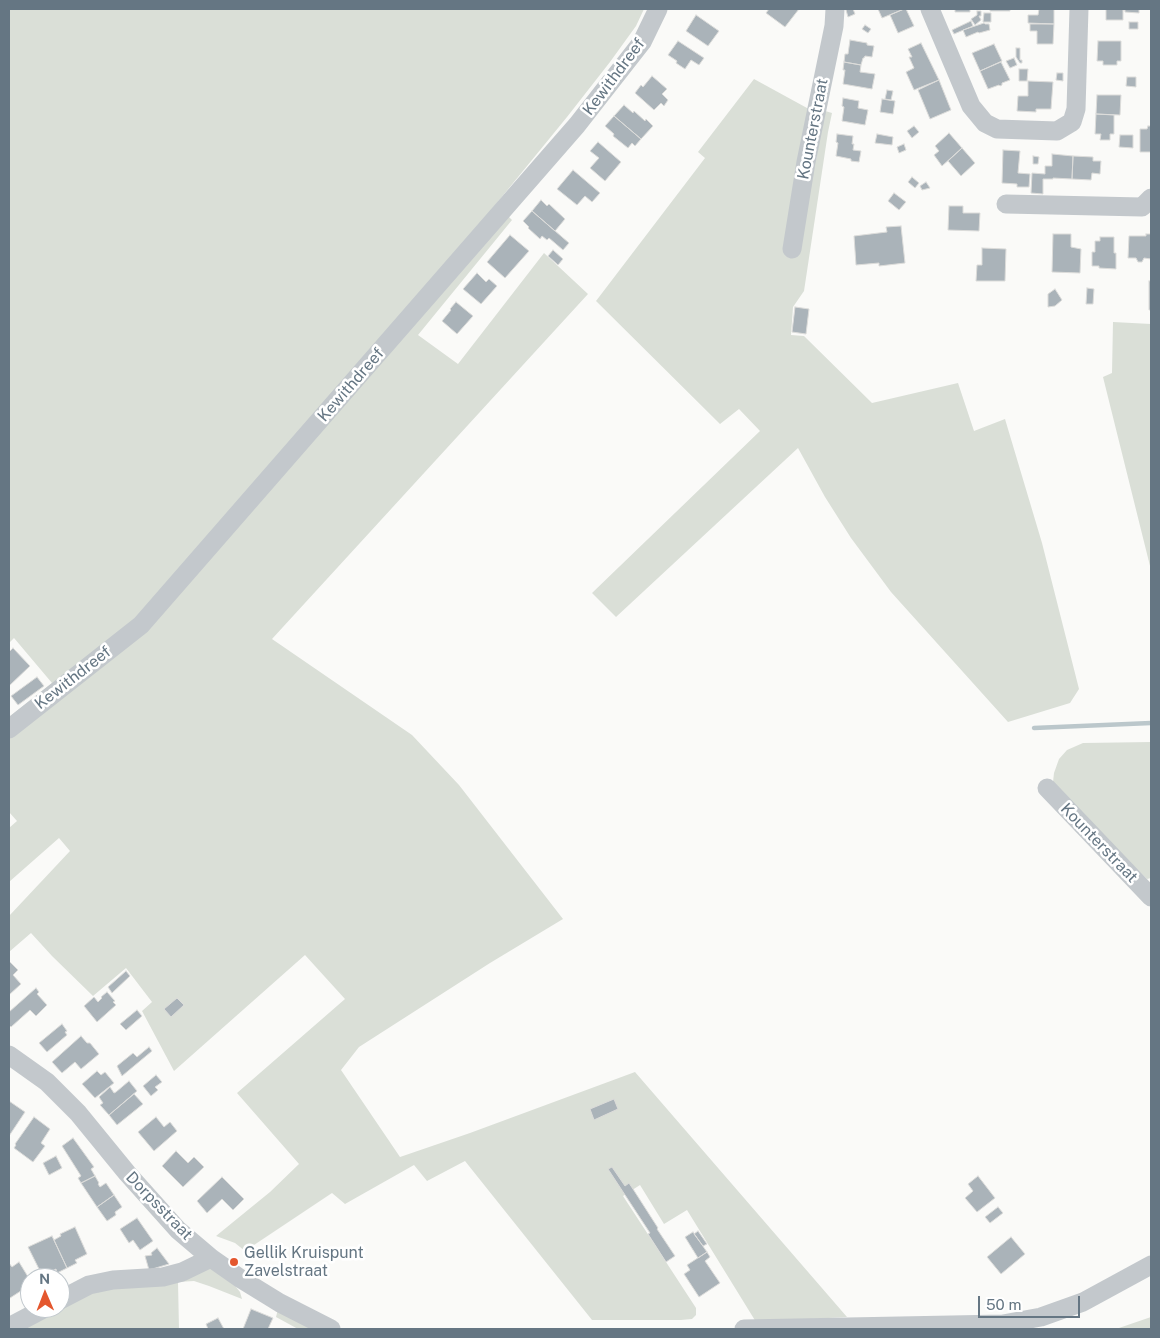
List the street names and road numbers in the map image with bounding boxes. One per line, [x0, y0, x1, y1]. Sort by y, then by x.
street label: Kewithdreef [579, 35, 649, 119]
street label: Kounterstraat [794, 77, 832, 181]
street label: Kewithdreef [314, 344, 388, 426]
street label: Kewithdreef [31, 642, 115, 714]
street label: Kounterstraat [1056, 799, 1142, 887]
street label: Dorpsstraat [122, 1168, 196, 1244]

